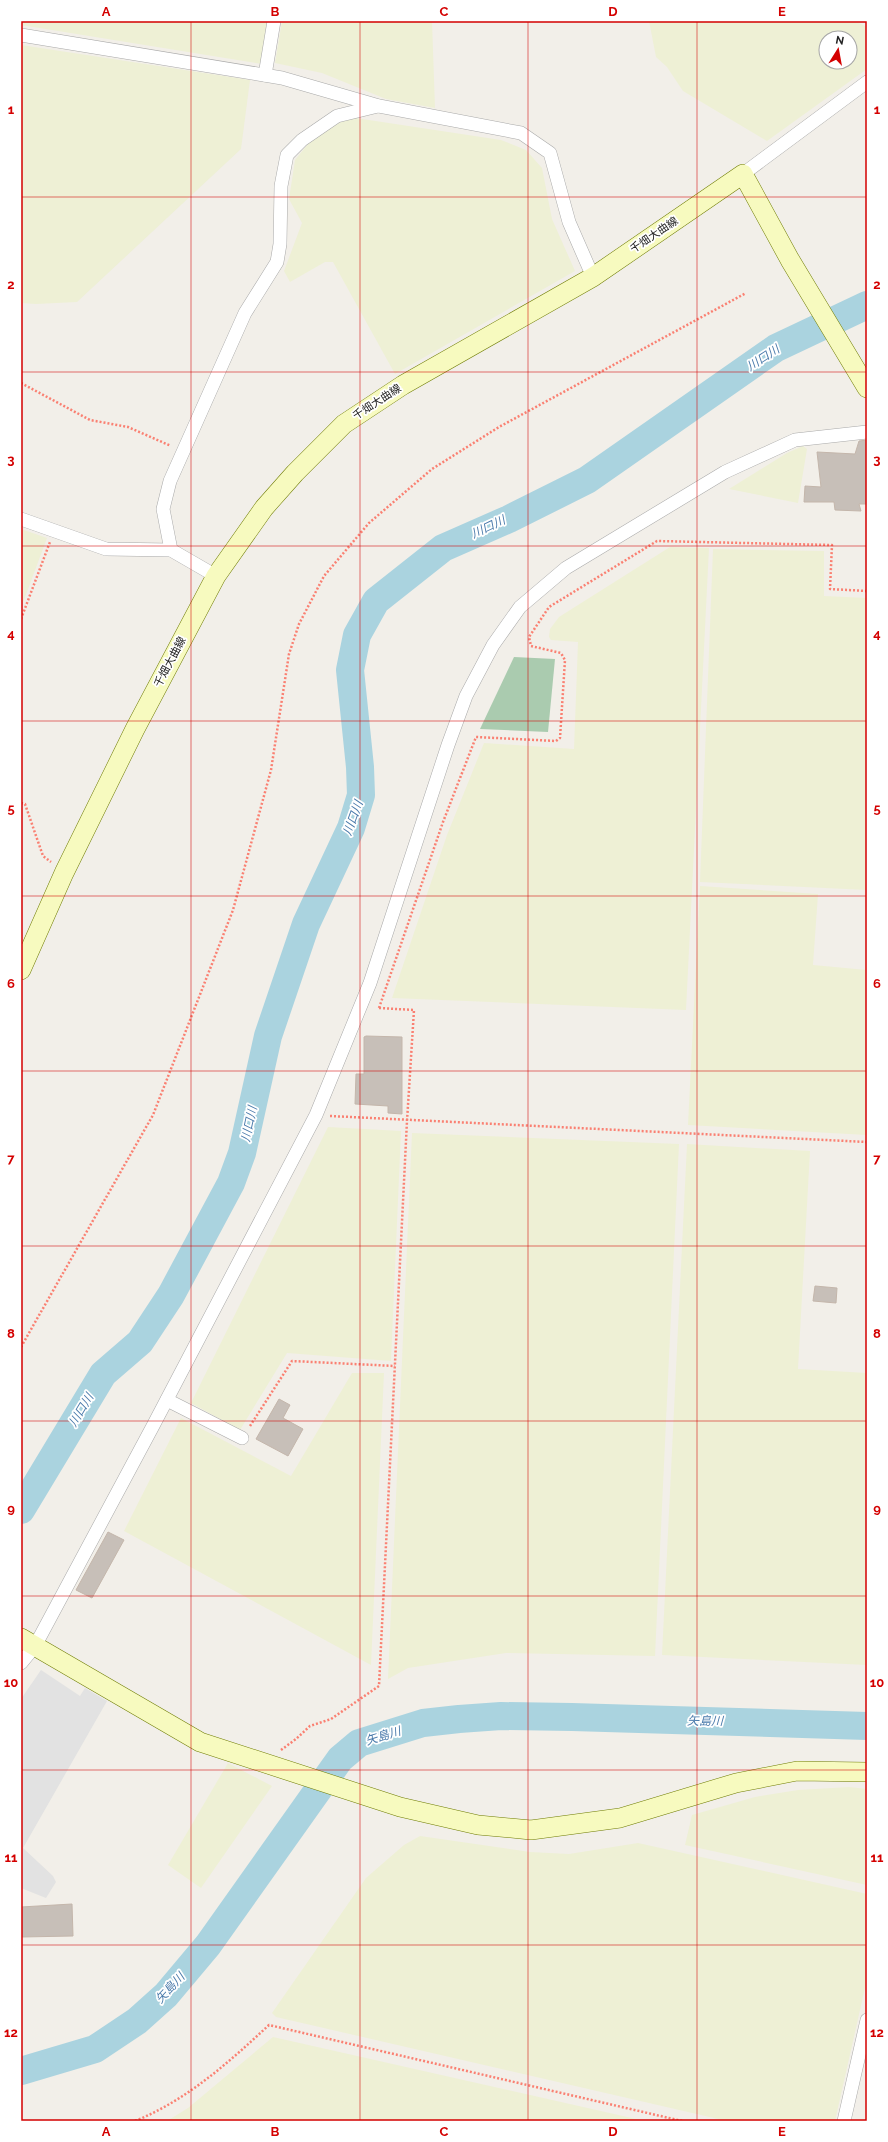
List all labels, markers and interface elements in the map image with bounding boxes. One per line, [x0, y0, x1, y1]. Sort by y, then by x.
text: A [102, 4, 111, 19]
text: B [271, 4, 280, 19]
text: C [440, 4, 449, 19]
text: D [608, 4, 618, 19]
text: E [778, 4, 786, 19]
north arrow [818, 30, 858, 70]
text: N [834, 33, 845, 48]
text: 1 [8, 102, 15, 117]
text: 1 [874, 102, 881, 117]
street label: 千畑大曲線 [628, 214, 680, 256]
text: 2 [7, 277, 15, 292]
text: 2 [873, 277, 881, 292]
water label: 川口川 [744, 341, 784, 374]
street label: 千畑大曲線 [350, 382, 404, 422]
text: 3 [7, 452, 15, 467]
text: 3 [873, 452, 881, 467]
water label: 川口川 [469, 512, 509, 541]
text: 4 [7, 626, 15, 641]
text: 4 [873, 626, 881, 641]
street label: 千畑大曲線 [151, 635, 189, 689]
water label: 川口川 [340, 797, 366, 837]
text: 5 [7, 801, 15, 816]
text: 5 [873, 801, 881, 816]
text: 6 [7, 976, 15, 991]
text: 6 [873, 976, 881, 991]
water label: 川口川 [238, 1103, 260, 1143]
text: 7 [7, 1151, 15, 1166]
text: 7 [873, 1151, 881, 1166]
text: 8 [7, 1326, 15, 1341]
text: 8 [873, 1326, 881, 1341]
water label: 川口川 [66, 1389, 97, 1429]
text: 9 [7, 1501, 15, 1516]
text: 9 [873, 1501, 881, 1516]
text: 10 [4, 1675, 18, 1690]
text: 10 [870, 1675, 884, 1690]
water label: 矢島川 [687, 1714, 725, 1728]
water label: 矢島川 [364, 1723, 404, 1748]
text: 11 [5, 1850, 18, 1865]
text: 11 [871, 1850, 884, 1865]
water label: 矢島川 [153, 1969, 189, 2006]
text: 12 [4, 2025, 18, 2040]
text: 12 [870, 2025, 884, 2040]
text: A [102, 2124, 111, 2139]
text: B [271, 2124, 280, 2139]
text: C [440, 2124, 449, 2139]
text: D [608, 2124, 618, 2139]
text: E [778, 2124, 786, 2139]

